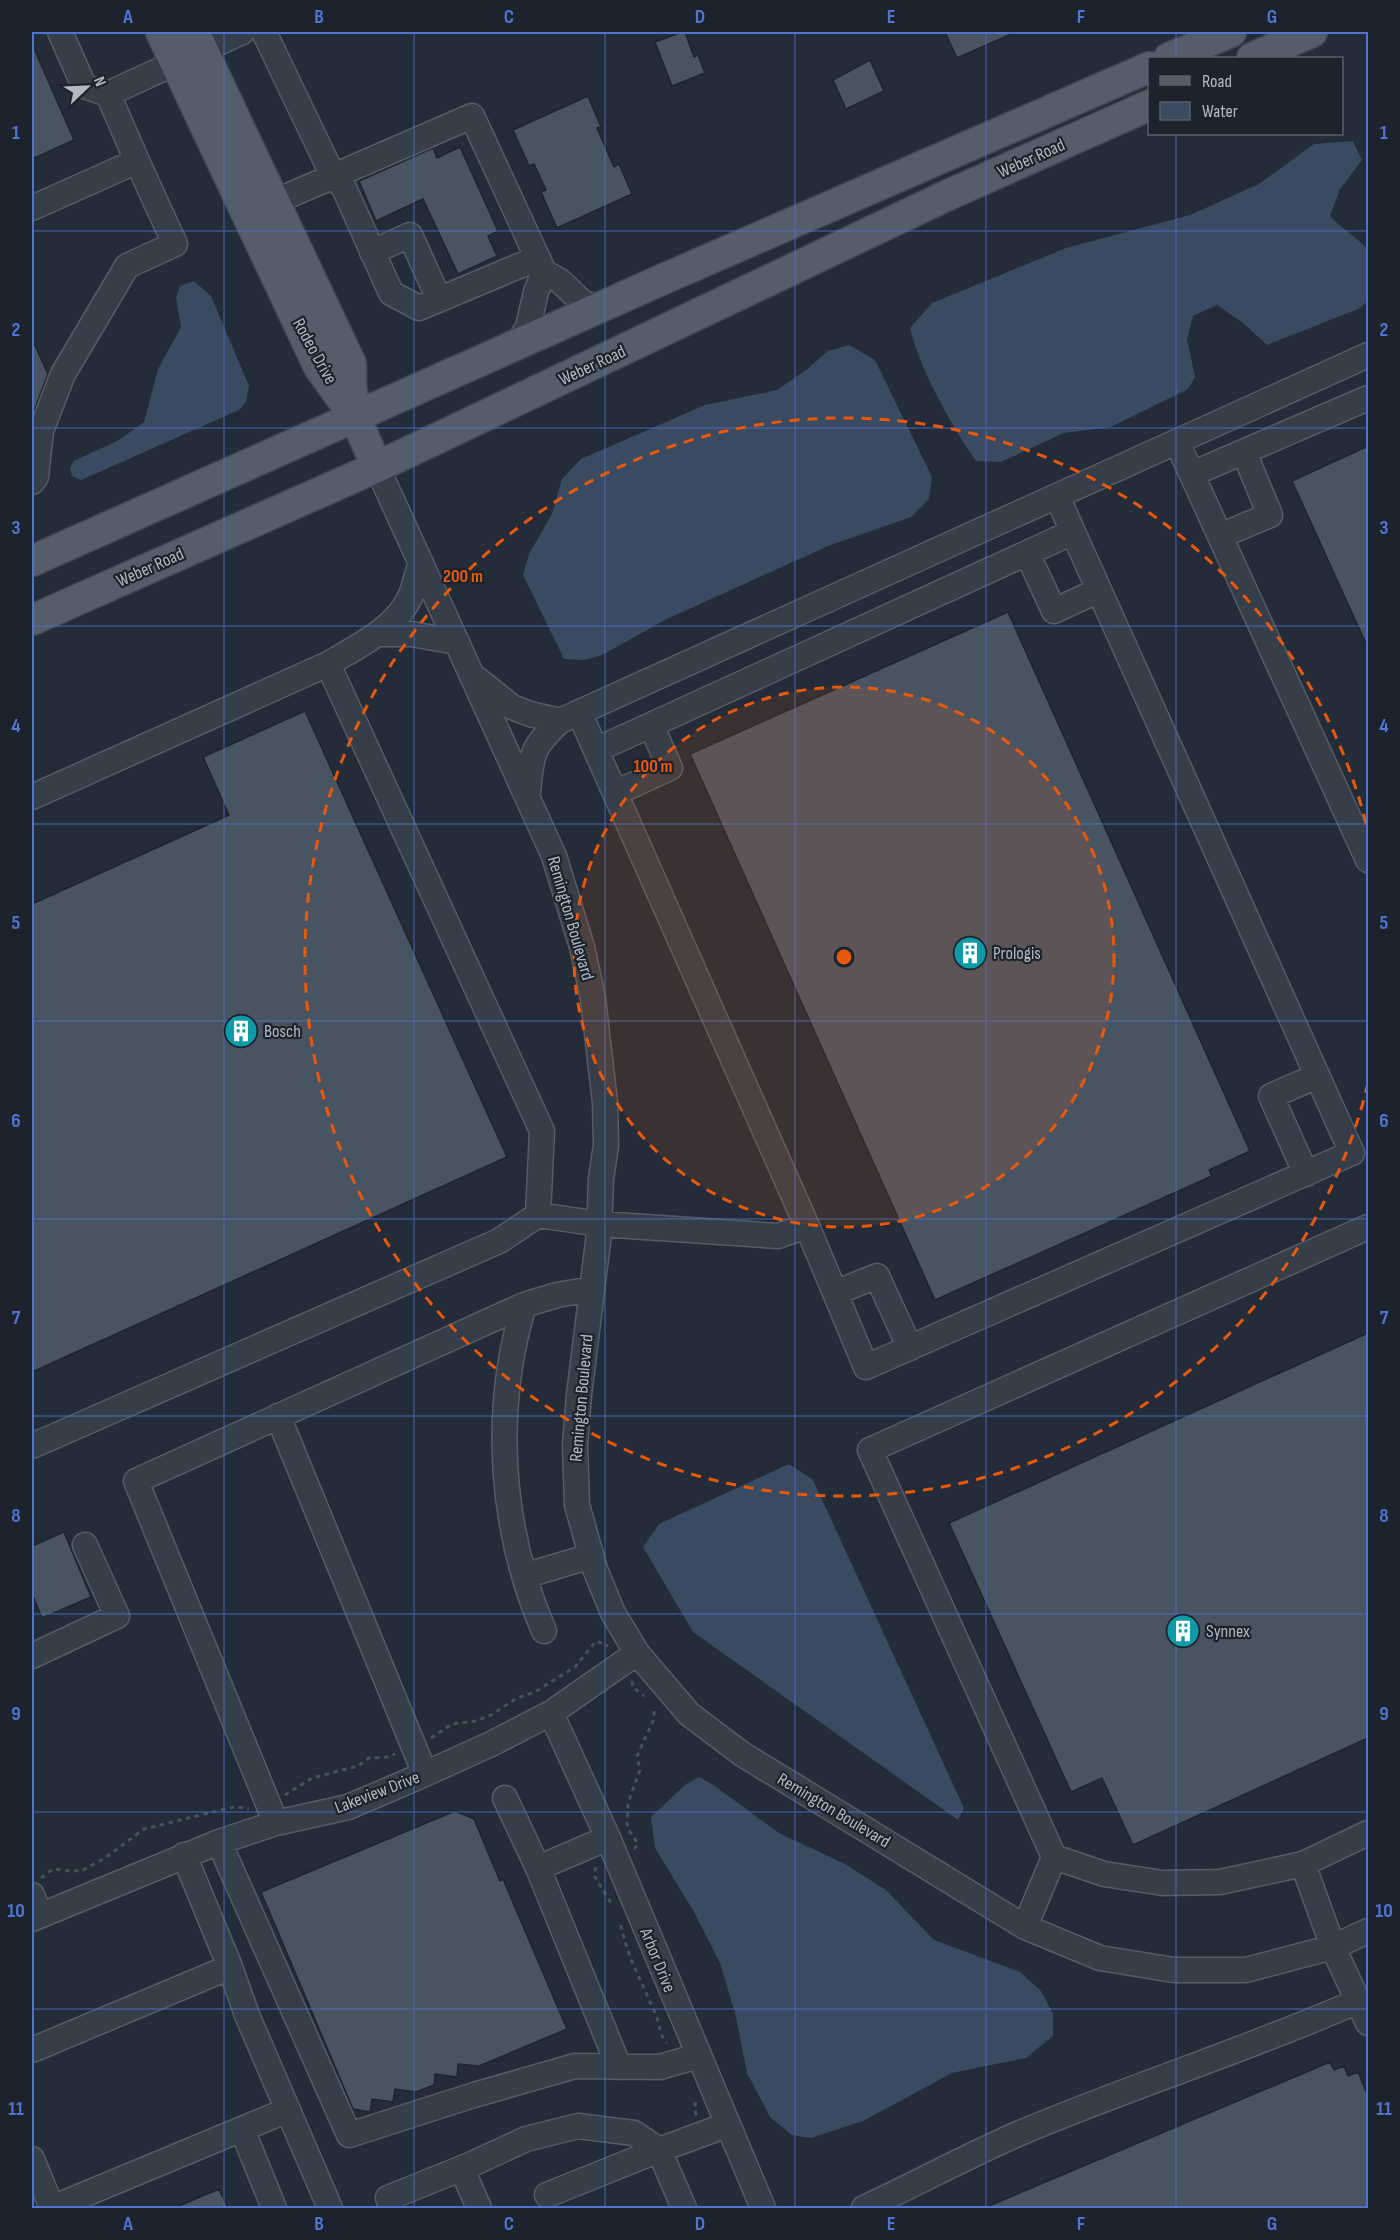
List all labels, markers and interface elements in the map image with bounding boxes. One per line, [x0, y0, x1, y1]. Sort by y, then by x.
text: A [122, 5, 133, 29]
text: B [314, 5, 324, 29]
text: C [504, 5, 514, 29]
text: D [695, 5, 705, 29]
text: E [887, 5, 895, 29]
text: F [1077, 5, 1085, 29]
text: G [1267, 5, 1277, 29]
north arrow [57, 57, 117, 117]
legend [1148, 57, 1343, 135]
text: Road [1202, 71, 1232, 92]
text: N [89, 74, 110, 89]
text: Water [1202, 101, 1238, 122]
text: 1 [12, 121, 20, 145]
text: 1 [1380, 121, 1388, 145]
street label: Weber Road [994, 134, 1068, 183]
street label: Rodeo Drive [288, 315, 341, 388]
text: 2 [12, 318, 20, 342]
text: 2 [1380, 318, 1388, 342]
street label: Weber Road [555, 341, 629, 390]
text: 3 [12, 516, 21, 540]
text: 3 [1380, 516, 1389, 540]
street label: Weber Road [113, 543, 187, 592]
text: 200 m [443, 566, 483, 587]
text: 4 [11, 714, 21, 738]
text: 4 [1379, 714, 1389, 738]
text: 100 m [634, 756, 673, 777]
street label: Remington Boulevard [543, 854, 598, 983]
text: 5 [12, 911, 21, 935]
text: 5 [1380, 911, 1389, 935]
building icon: Prologis [952, 935, 988, 971]
place label: Prologis [993, 943, 1041, 964]
centre of rings [834, 947, 854, 967]
building icon: Bosch [223, 1013, 259, 1049]
place label: Bosch [264, 1021, 301, 1042]
text: 6 [11, 1109, 21, 1133]
text: 6 [1379, 1109, 1389, 1133]
text: 7 [12, 1306, 21, 1330]
text: 7 [1380, 1306, 1389, 1330]
street label: Remington Boulevard [565, 1333, 598, 1463]
text: 8 [11, 1504, 21, 1528]
text: 8 [1379, 1504, 1389, 1528]
building icon: Synnex [1165, 1613, 1201, 1649]
place label: Synnex [1206, 1621, 1250, 1642]
text: 9 [11, 1702, 21, 1726]
text: 9 [1379, 1702, 1389, 1726]
street label: Lakeview Drive [332, 1767, 423, 1818]
street label: Remington Boulevard [774, 1768, 894, 1852]
text: 10 [7, 1899, 25, 1923]
text: 10 [1375, 1899, 1393, 1923]
street label: Arbor Drive [635, 1924, 680, 1995]
text: 11 [8, 2097, 24, 2121]
text: 11 [1376, 2097, 1392, 2121]
text: A [122, 2212, 133, 2236]
text: B [314, 2212, 324, 2236]
text: C [504, 2212, 514, 2236]
text: D [695, 2212, 705, 2236]
text: E [887, 2212, 895, 2236]
text: F [1077, 2212, 1085, 2236]
text: G [1267, 2212, 1277, 2236]

